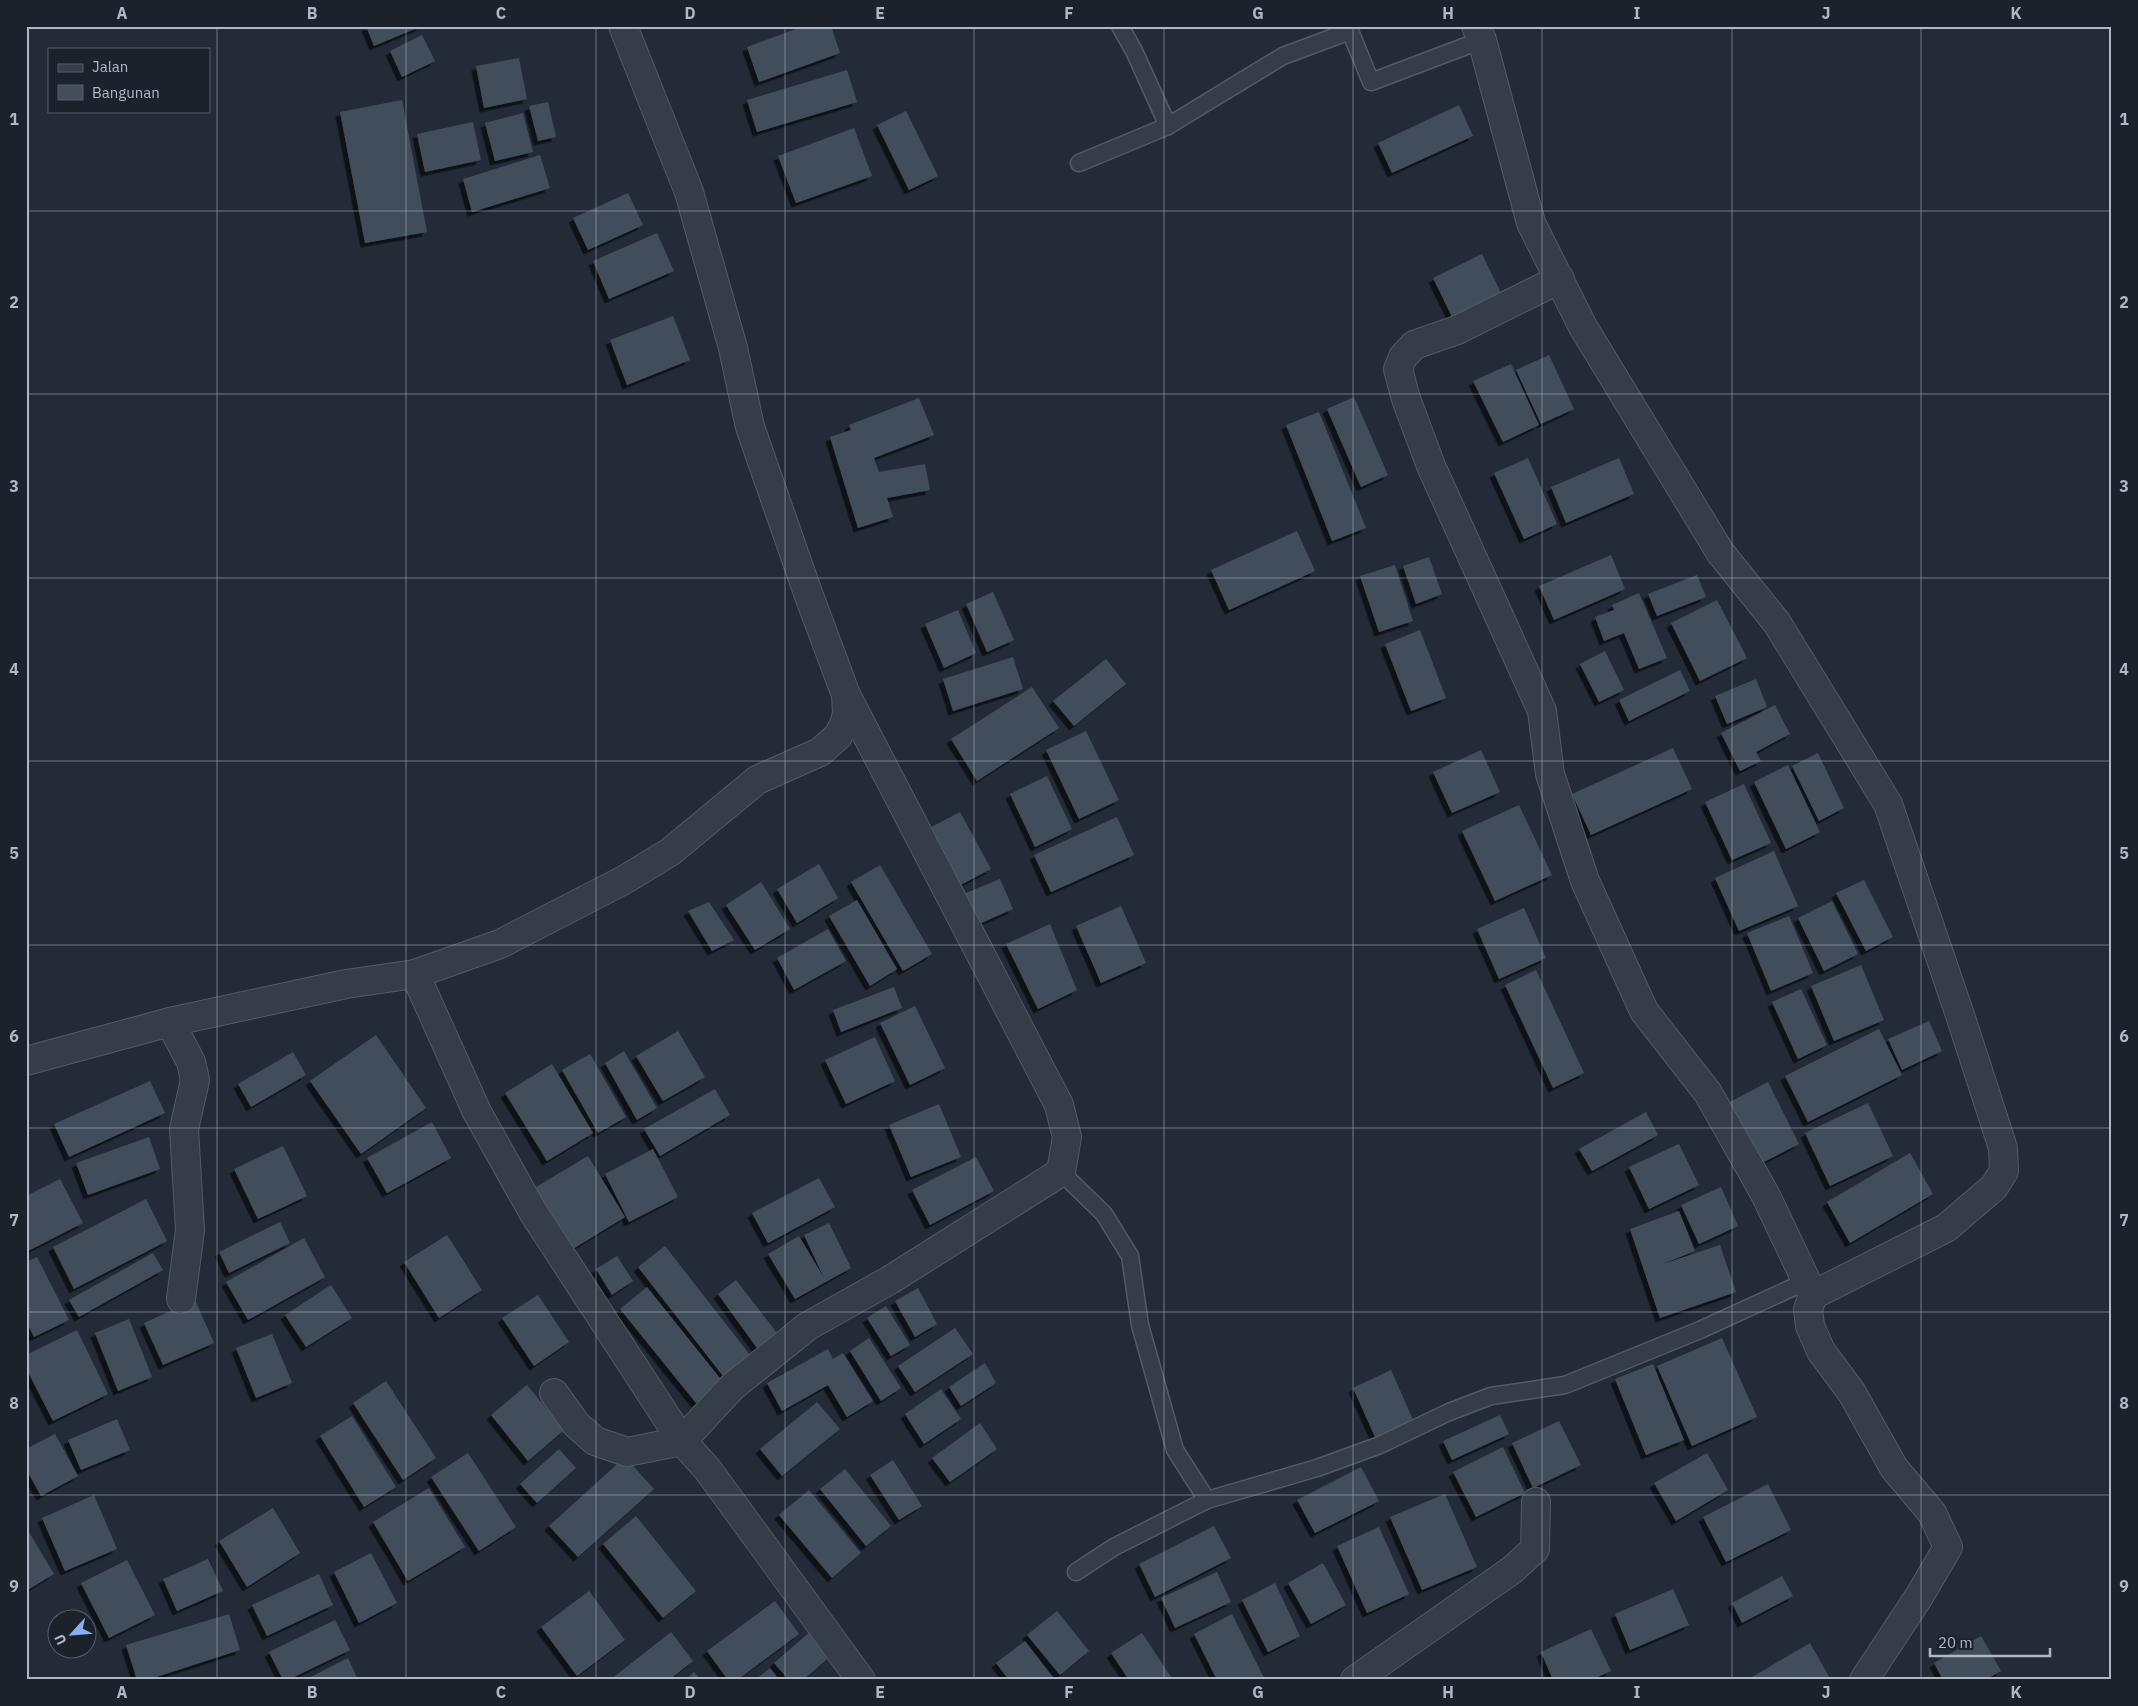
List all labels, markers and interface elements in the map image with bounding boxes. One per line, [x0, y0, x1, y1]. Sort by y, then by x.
text: A [117, 3, 128, 23]
text: B [307, 3, 318, 23]
text: C [496, 3, 506, 23]
text: D [684, 3, 696, 23]
text: E [875, 3, 885, 23]
text: F [1064, 3, 1074, 23]
text: G [1252, 3, 1264, 23]
text: H [1442, 3, 1454, 23]
text: I [1634, 3, 1641, 23]
text: J [1822, 3, 1830, 23]
text: K [2010, 3, 2022, 23]
legend [48, 48, 210, 112]
text: Jalan [92, 57, 128, 76]
text: Bangunan [92, 83, 160, 102]
text: 1 [9, 109, 19, 129]
text: 1 [2119, 109, 2129, 129]
text: 2 [9, 292, 19, 312]
text: 2 [2119, 292, 2129, 312]
text: 3 [9, 476, 19, 496]
text: 3 [2119, 476, 2129, 496]
text: 4 [9, 659, 19, 679]
text: 4 [2119, 659, 2129, 679]
text: 5 [9, 843, 19, 863]
text: 5 [2119, 843, 2129, 863]
text: 6 [9, 1026, 19, 1046]
text: 6 [2119, 1026, 2129, 1046]
text: 7 [9, 1210, 19, 1230]
text: 7 [2119, 1210, 2129, 1230]
text: 8 [9, 1393, 19, 1413]
text: 8 [2119, 1393, 2129, 1413]
text: 9 [9, 1576, 19, 1596]
text: 9 [2119, 1576, 2129, 1596]
north arrow [48, 1608, 98, 1658]
scale bar [1930, 1626, 2050, 1658]
text: U [50, 1631, 71, 1648]
text: 20 m [1938, 1633, 1973, 1652]
text: A [117, 1682, 128, 1702]
text: B [307, 1682, 318, 1702]
text: C [496, 1682, 506, 1702]
text: D [684, 1682, 696, 1702]
text: E [875, 1682, 885, 1702]
text: F [1064, 1682, 1074, 1702]
text: G [1252, 1682, 1264, 1702]
text: H [1442, 1682, 1454, 1702]
text: I [1634, 1682, 1641, 1702]
text: J [1822, 1682, 1830, 1702]
text: K [2010, 1682, 2022, 1702]

